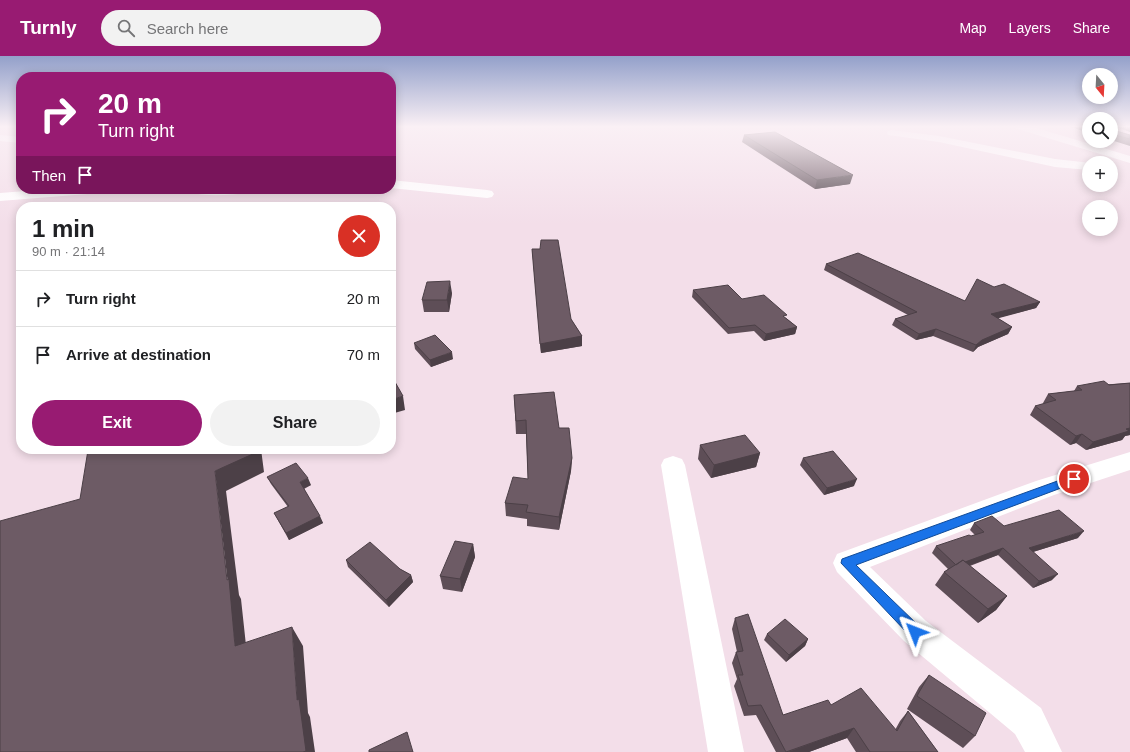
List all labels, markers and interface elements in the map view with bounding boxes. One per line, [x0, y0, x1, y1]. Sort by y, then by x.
search box [101, 10, 381, 46]
text: Turnly [20, 17, 77, 38]
icon: search [115, 17, 137, 39]
text: Search here [147, 20, 228, 37]
text: Map [959, 20, 987, 36]
text: Layers [1009, 20, 1051, 36]
text: Share [1073, 20, 1110, 36]
north arrow [1082, 68, 1118, 104]
map controls [1082, 68, 1118, 236]
icon: right [32, 88, 84, 140]
text: 20 m [98, 88, 162, 119]
button: search [1082, 112, 1118, 148]
text: Turn right [98, 121, 174, 141]
button: + [1082, 156, 1118, 192]
icon: arrive [74, 164, 96, 186]
text: Then [32, 167, 66, 184]
button: − [1082, 200, 1118, 236]
text: 1 min [32, 215, 95, 242]
button: close [338, 215, 380, 257]
text: 90 m · 21:14 [32, 244, 105, 259]
icon: right [32, 288, 54, 310]
text: Turn right [66, 290, 136, 307]
text: 20 m [347, 290, 380, 307]
icon: arrive [32, 344, 54, 366]
text: Arrive at destination [66, 346, 211, 363]
text: 70 m [347, 346, 380, 363]
button: Exit [32, 400, 202, 446]
button: Share [210, 400, 380, 446]
pin [1057, 462, 1091, 496]
icon: arrive [1063, 468, 1085, 490]
position arrow [894, 611, 936, 653]

